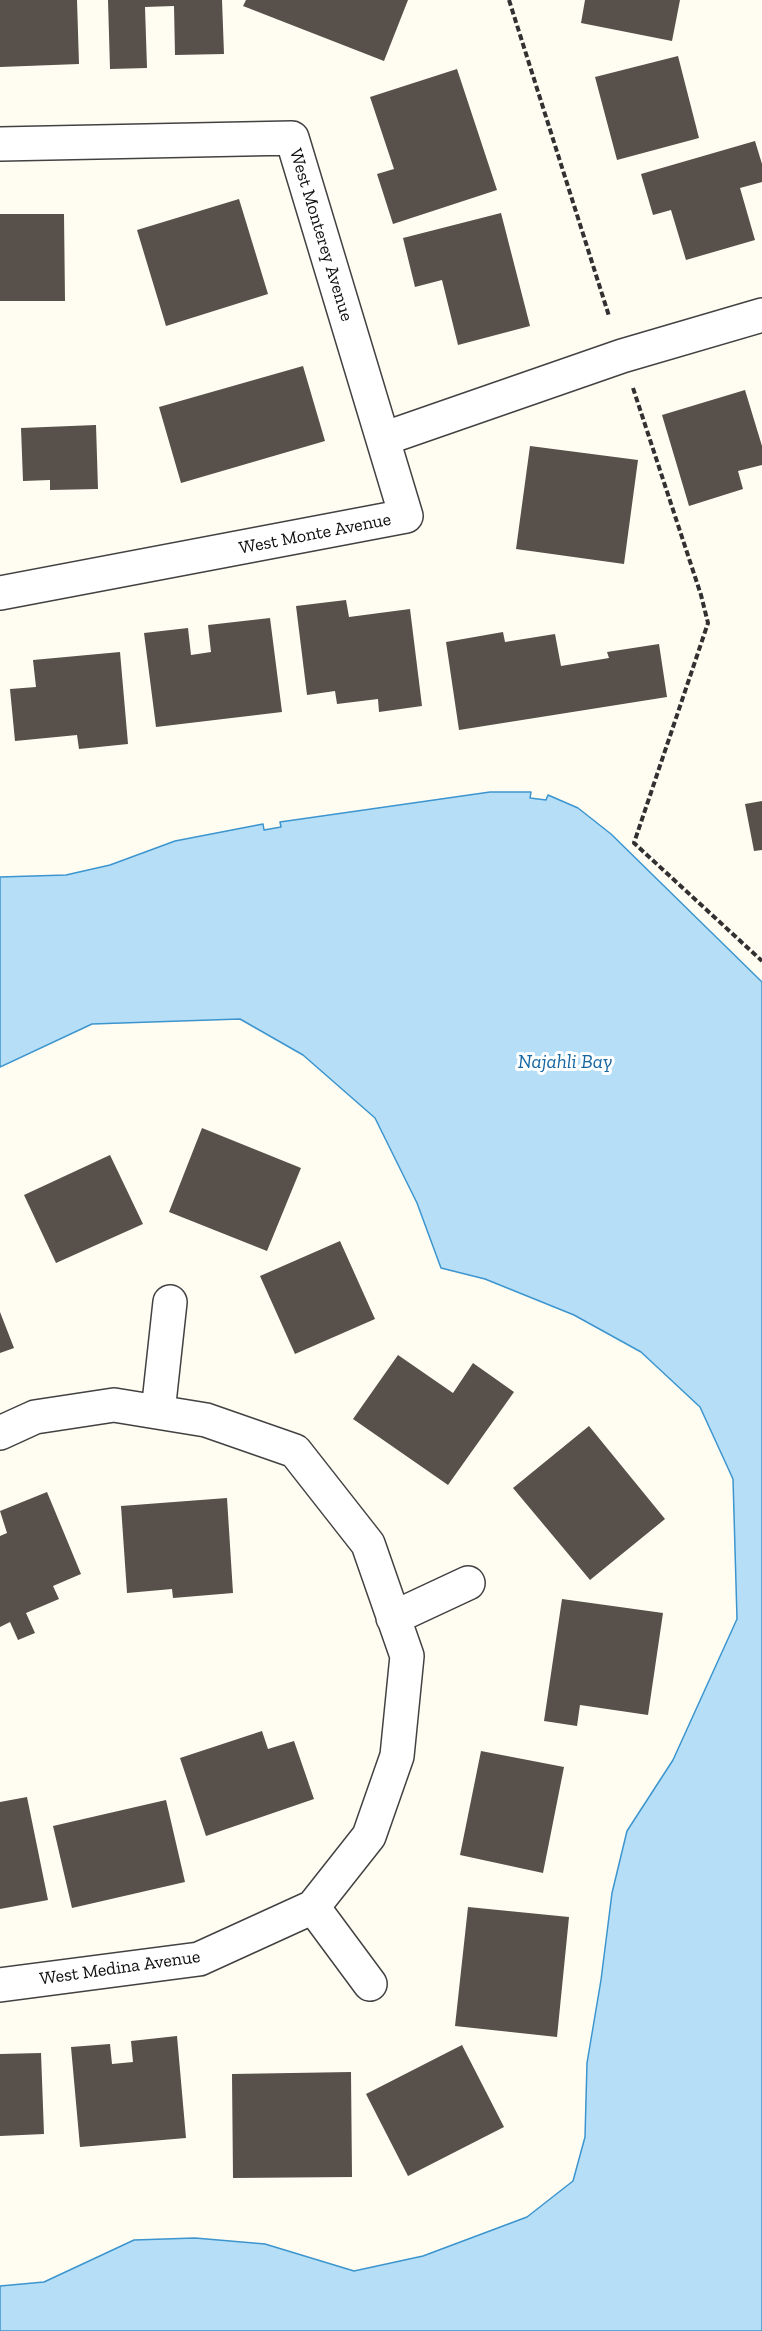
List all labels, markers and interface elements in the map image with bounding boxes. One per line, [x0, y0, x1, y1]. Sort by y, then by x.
street label: West Monterey Avenue [284, 146, 358, 324]
street label: West Monte Avenue [237, 509, 393, 559]
water label: Najahli Bay [518, 1050, 612, 1074]
street label: West Medina Avenue [38, 1946, 202, 1990]

